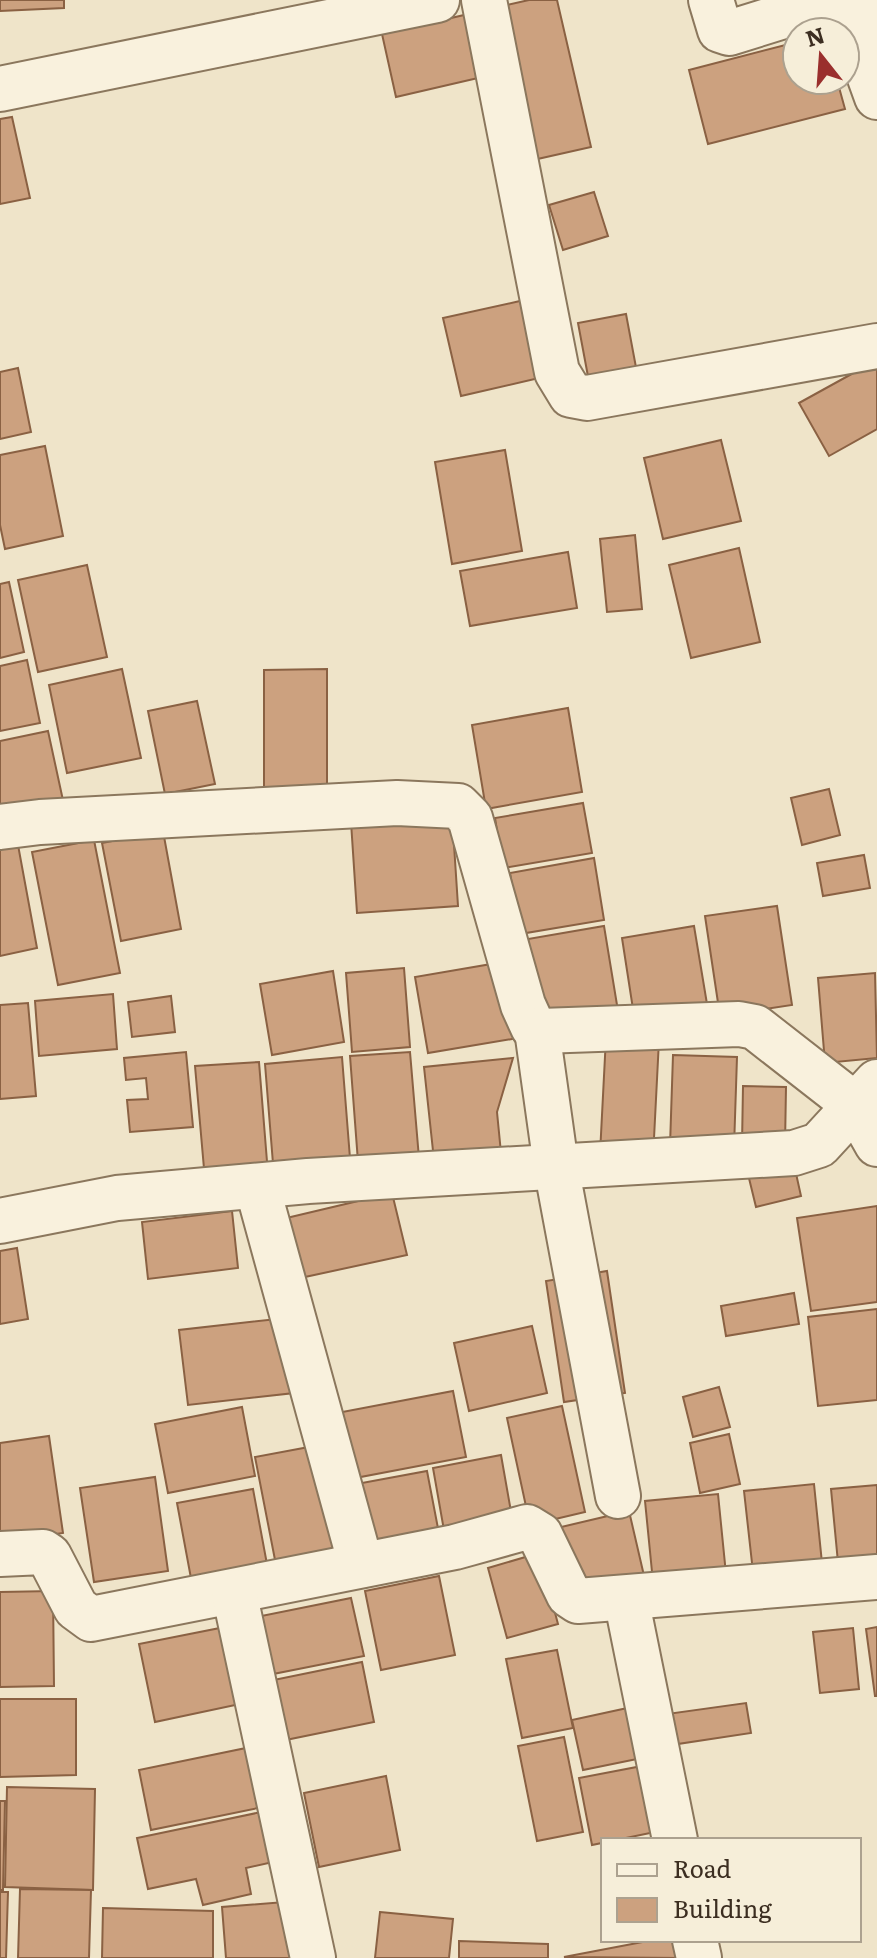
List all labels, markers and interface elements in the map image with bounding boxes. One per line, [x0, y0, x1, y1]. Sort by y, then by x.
north arrow [781, 16, 861, 96]
text: N [801, 17, 828, 54]
legend [601, 1838, 861, 1942]
text: Road [673, 1850, 732, 1885]
text: Building [673, 1890, 772, 1925]

